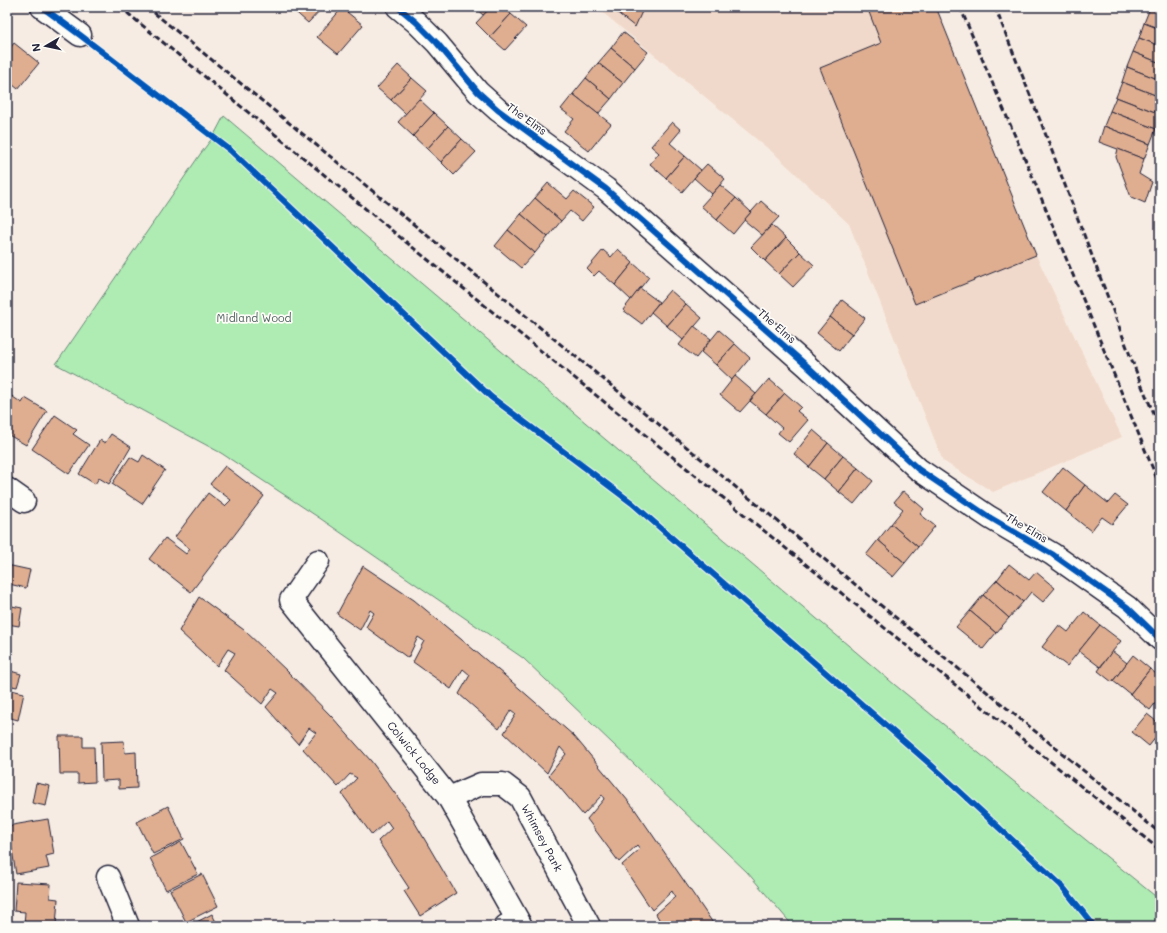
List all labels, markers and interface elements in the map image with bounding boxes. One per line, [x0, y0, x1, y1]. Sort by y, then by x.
north arrow [26, 26, 66, 66]
text: N [28, 42, 44, 53]
street label: The Elms [504, 99, 550, 138]
street label: The Elms [755, 305, 800, 346]
park label: Midland Wood [217, 310, 292, 325]
street label: The Elms [1004, 509, 1051, 546]
street label: Colwick Lodge [384, 718, 445, 788]
street label: Whimsey Park [518, 801, 567, 874]

